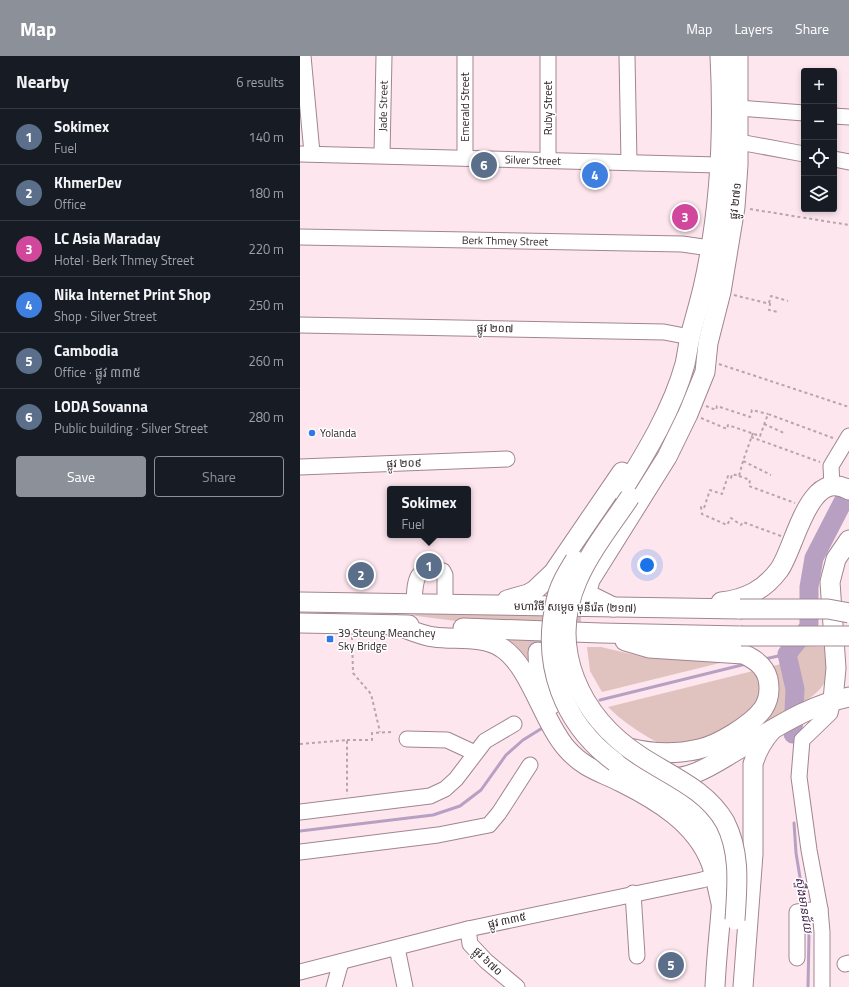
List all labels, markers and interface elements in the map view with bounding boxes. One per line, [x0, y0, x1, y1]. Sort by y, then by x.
text: Map [20, 14, 56, 43]
text: Map [686, 18, 712, 39]
text: Layers [734, 18, 773, 39]
text: Share [795, 18, 829, 39]
map controls [801, 68, 837, 212]
button: + [801, 68, 837, 104]
text: Nearby [16, 69, 69, 95]
text: 6 results [236, 72, 284, 92]
street label: Emerald Street [457, 72, 473, 142]
street label: Jade Street [374, 80, 392, 132]
street label: Ruby Street [540, 81, 556, 135]
button: − [801, 104, 837, 140]
text: Sokimex [54, 115, 109, 138]
text: 1 [25, 127, 33, 147]
text: 140 m [248, 127, 284, 147]
text: Fuel [54, 138, 77, 158]
button: locate [801, 140, 837, 176]
pin: 6 [471, 150, 497, 180]
street label: Silver Street [505, 151, 561, 169]
pin: 4 [582, 160, 608, 190]
text: KhmerDev [54, 171, 122, 194]
button: layers [801, 176, 837, 212]
street label: ផ្លូវ ២៧១ [725, 182, 747, 220]
text: 2 [25, 183, 33, 203]
text: 180 m [248, 183, 284, 203]
text: Office [54, 194, 86, 214]
pin: 3 [672, 202, 698, 232]
text: LC Asia Maraday [54, 227, 161, 250]
street label: Berk Thmey Street [462, 232, 548, 250]
text: 3 [25, 239, 33, 259]
text: 220 m [248, 239, 284, 259]
text: Hotel · Berk Thmey Street [54, 250, 194, 270]
text: Nika Internet Print Shop [54, 283, 211, 306]
text: 4 [25, 295, 33, 315]
text: 250 m [248, 295, 284, 315]
text: Shop · Silver Street [54, 306, 157, 326]
street label: ផ្លូវ ២០៧ [476, 320, 514, 339]
text: Cambodia [54, 339, 118, 362]
text: 5 [25, 351, 33, 371]
text: 260 m [248, 351, 284, 371]
text: Office · ផ្លូវ ៣៣៥ [54, 362, 141, 382]
text: LODA Sovanna [54, 395, 148, 418]
text: 6 [25, 407, 33, 427]
text: 280 m [248, 407, 284, 427]
text: Public building · Silver Street [54, 418, 208, 438]
place label: Yolanda [320, 425, 357, 441]
marker: Yolanda [307, 428, 317, 438]
street label: ផ្លូវ ២០៩ [386, 454, 422, 474]
button: Save [16, 456, 146, 497]
button: Share [154, 456, 284, 497]
popup [387, 486, 471, 538]
text: Sokimex [401, 491, 457, 514]
text: Fuel [401, 514, 425, 534]
pin: 1 [416, 551, 442, 581]
your location [637, 555, 657, 575]
pin: 2 [348, 560, 374, 590]
street label: មហាវិថី សម្តេច មុនីរ៉េត (២១៧) [514, 598, 636, 616]
place label: 39 Steung Meanchey Sky Bridge [338, 625, 436, 654]
marker: 39 Steung Meanchey Sky Bridge [325, 634, 335, 644]
water label: ស្ទឹងមានជ័យ [791, 876, 819, 936]
street label: ផ្លូវ ៣៣៥ [486, 908, 528, 934]
street label: ផ្លូវ ៦៧០ [468, 943, 506, 981]
pin: 5 [658, 950, 684, 980]

